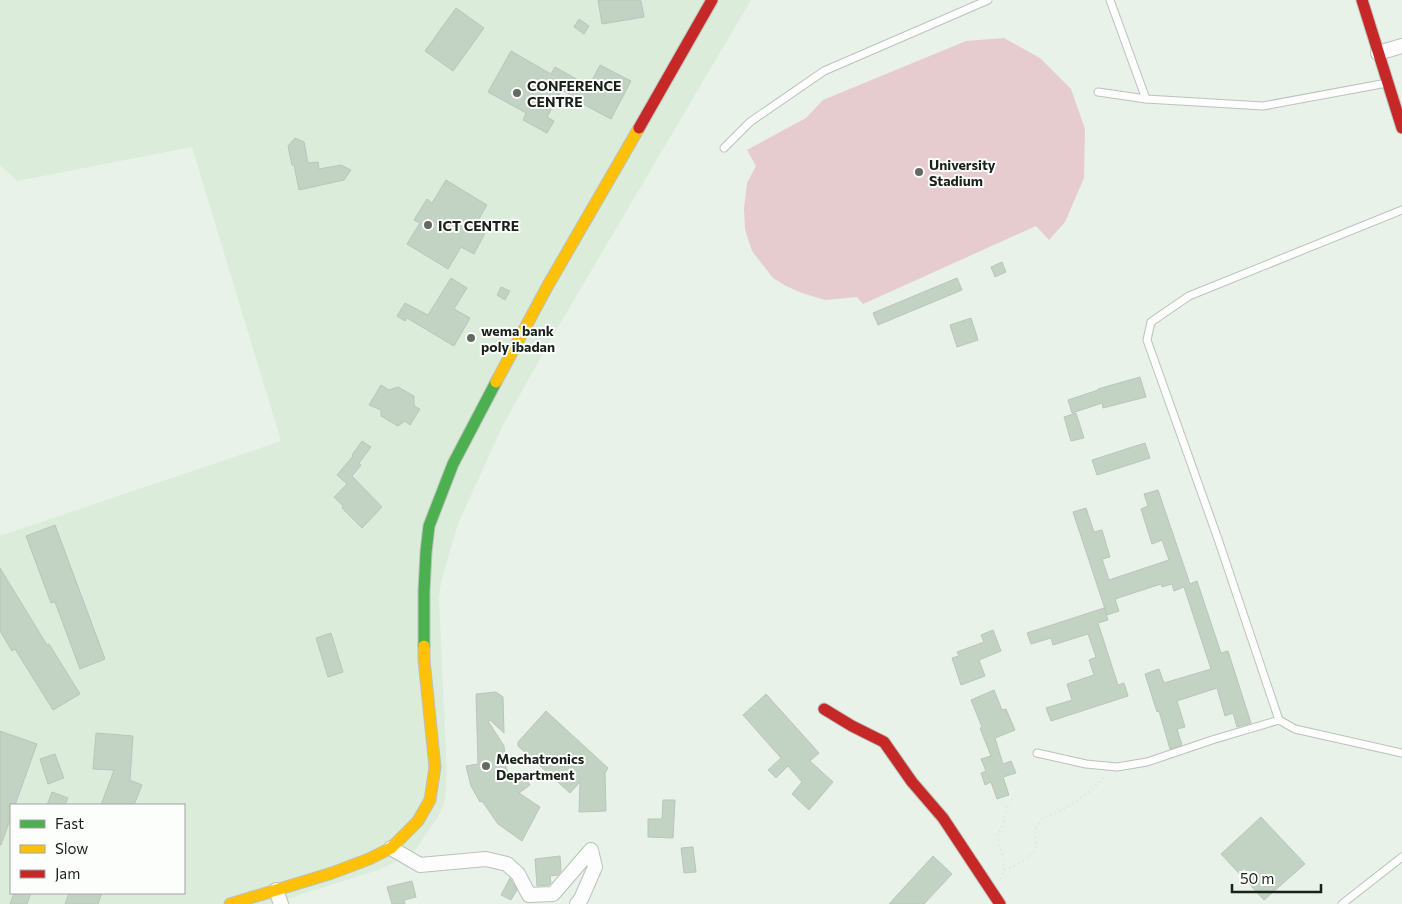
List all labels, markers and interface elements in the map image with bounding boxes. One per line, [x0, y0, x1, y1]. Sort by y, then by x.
place label: CONFERENCE CENTRE [527, 77, 621, 110]
marker: CONFERENCE CENTRE [511, 87, 523, 99]
place label: University Stadium [929, 156, 996, 189]
marker: University Stadium [913, 166, 925, 178]
place label: ICT CENTRE [438, 217, 519, 234]
marker: ICT CENTRE [422, 219, 434, 231]
place label: wema bank poly ibadan [481, 322, 555, 355]
marker: wema bank poly ibadan [465, 332, 477, 344]
place label: Mechatronics Department [496, 750, 585, 783]
marker: Mechatronics Department [480, 760, 492, 772]
legend [10, 804, 185, 894]
text: Fast [55, 814, 84, 832]
text: Slow [55, 839, 88, 857]
scale bar [1232, 862, 1321, 894]
text: Jam [55, 864, 80, 882]
text: 50 m [1240, 869, 1274, 887]

